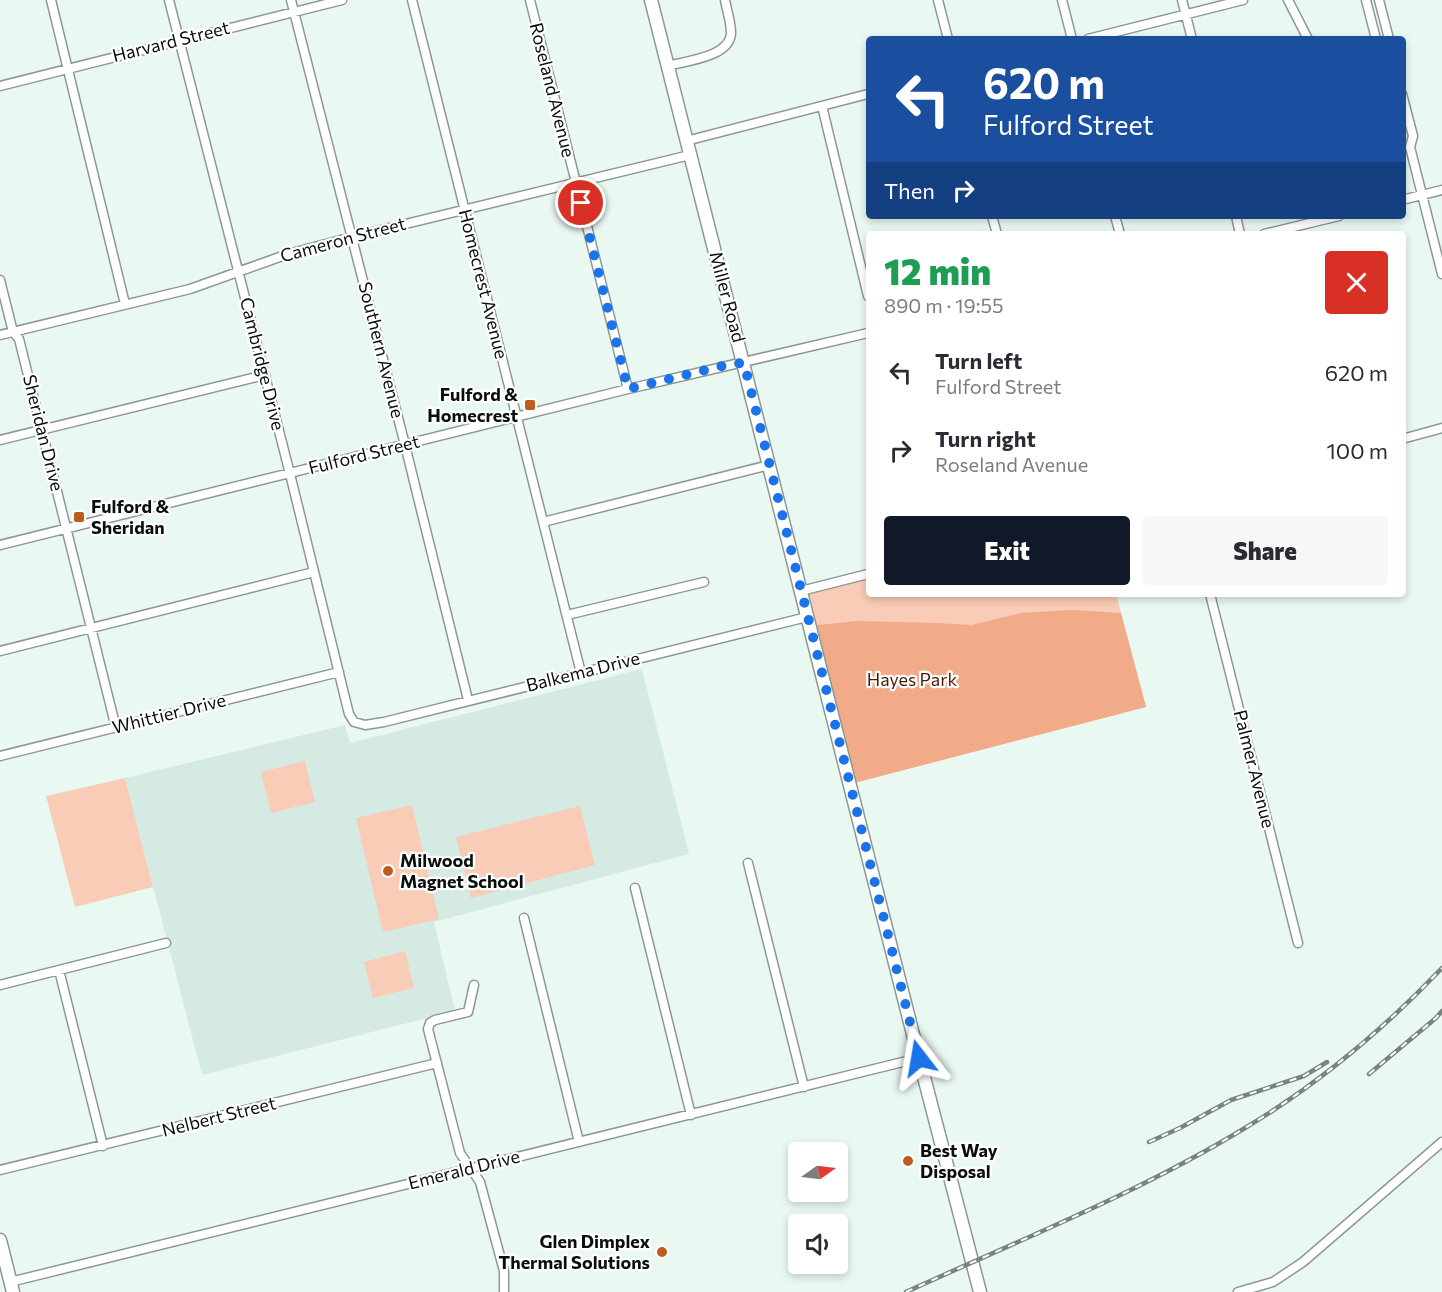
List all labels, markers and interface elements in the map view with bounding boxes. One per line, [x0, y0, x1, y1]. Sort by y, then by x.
street label: Harvard Street [110, 16, 232, 66]
street label: Roseland Avenue [526, 20, 580, 159]
text: 620 m [983, 56, 1105, 108]
icon: left [884, 60, 962, 138]
text: Fulford Street [983, 108, 1154, 141]
icon: right [947, 174, 980, 207]
pin [555, 177, 606, 228]
text: Then [884, 177, 935, 204]
icon: arrive [564, 186, 597, 219]
street label: Homecrest Avenue [455, 207, 513, 361]
street label: Cameron Street [277, 212, 408, 266]
text: 12 min [884, 248, 991, 292]
street label: Miller Road [705, 249, 751, 345]
button: close [1325, 251, 1388, 314]
street label: Southern Avenue [354, 279, 410, 420]
text: 890 m · 19:55 [884, 293, 1003, 317]
street label: Cambridge Drive [236, 295, 290, 433]
text: Turn left [935, 347, 1022, 374]
icon: left [884, 356, 917, 389]
text: 620 m [1325, 359, 1388, 386]
street label: Sheridan Drive [19, 372, 69, 493]
text: Fulford Street [935, 374, 1061, 398]
place label: Fulford & Homecrest [427, 383, 518, 426]
marker: Fulford & Homecrest [523, 398, 537, 412]
text: Turn right [935, 425, 1036, 452]
street label: Fulford Street [306, 430, 422, 478]
icon: right [884, 434, 917, 467]
text: 100 m [1326, 437, 1388, 464]
text: Roseland Avenue [935, 452, 1088, 476]
place label: Fulford & Sheridan [91, 495, 169, 538]
marker: Fulford & Sheridan [72, 510, 86, 524]
button: Exit [884, 516, 1130, 585]
button: Share [1142, 516, 1388, 585]
street label: Balkema Drive [524, 646, 642, 696]
park label: Hayes Park [867, 668, 957, 690]
street label: Whittier Drive [110, 688, 228, 738]
street label: Palmer Avenue [1230, 707, 1280, 830]
place label: Milwood Magnet School [400, 849, 524, 892]
marker: Milwood Magnet School [381, 864, 395, 878]
position arrow [887, 1026, 951, 1090]
street label: Nelbert Street [159, 1091, 278, 1141]
place label: Best Way Disposal [920, 1139, 998, 1182]
north arrow [788, 1142, 848, 1202]
map controls [788, 1142, 848, 1274]
street label: Emerald Drive [406, 1145, 522, 1194]
marker: Best Way Disposal [901, 1154, 915, 1168]
button: sound [788, 1214, 848, 1274]
place label: Glen Dimplex Thermal Solutions [499, 1230, 650, 1273]
marker: Glen Dimplex Thermal Solutions [655, 1245, 669, 1259]

